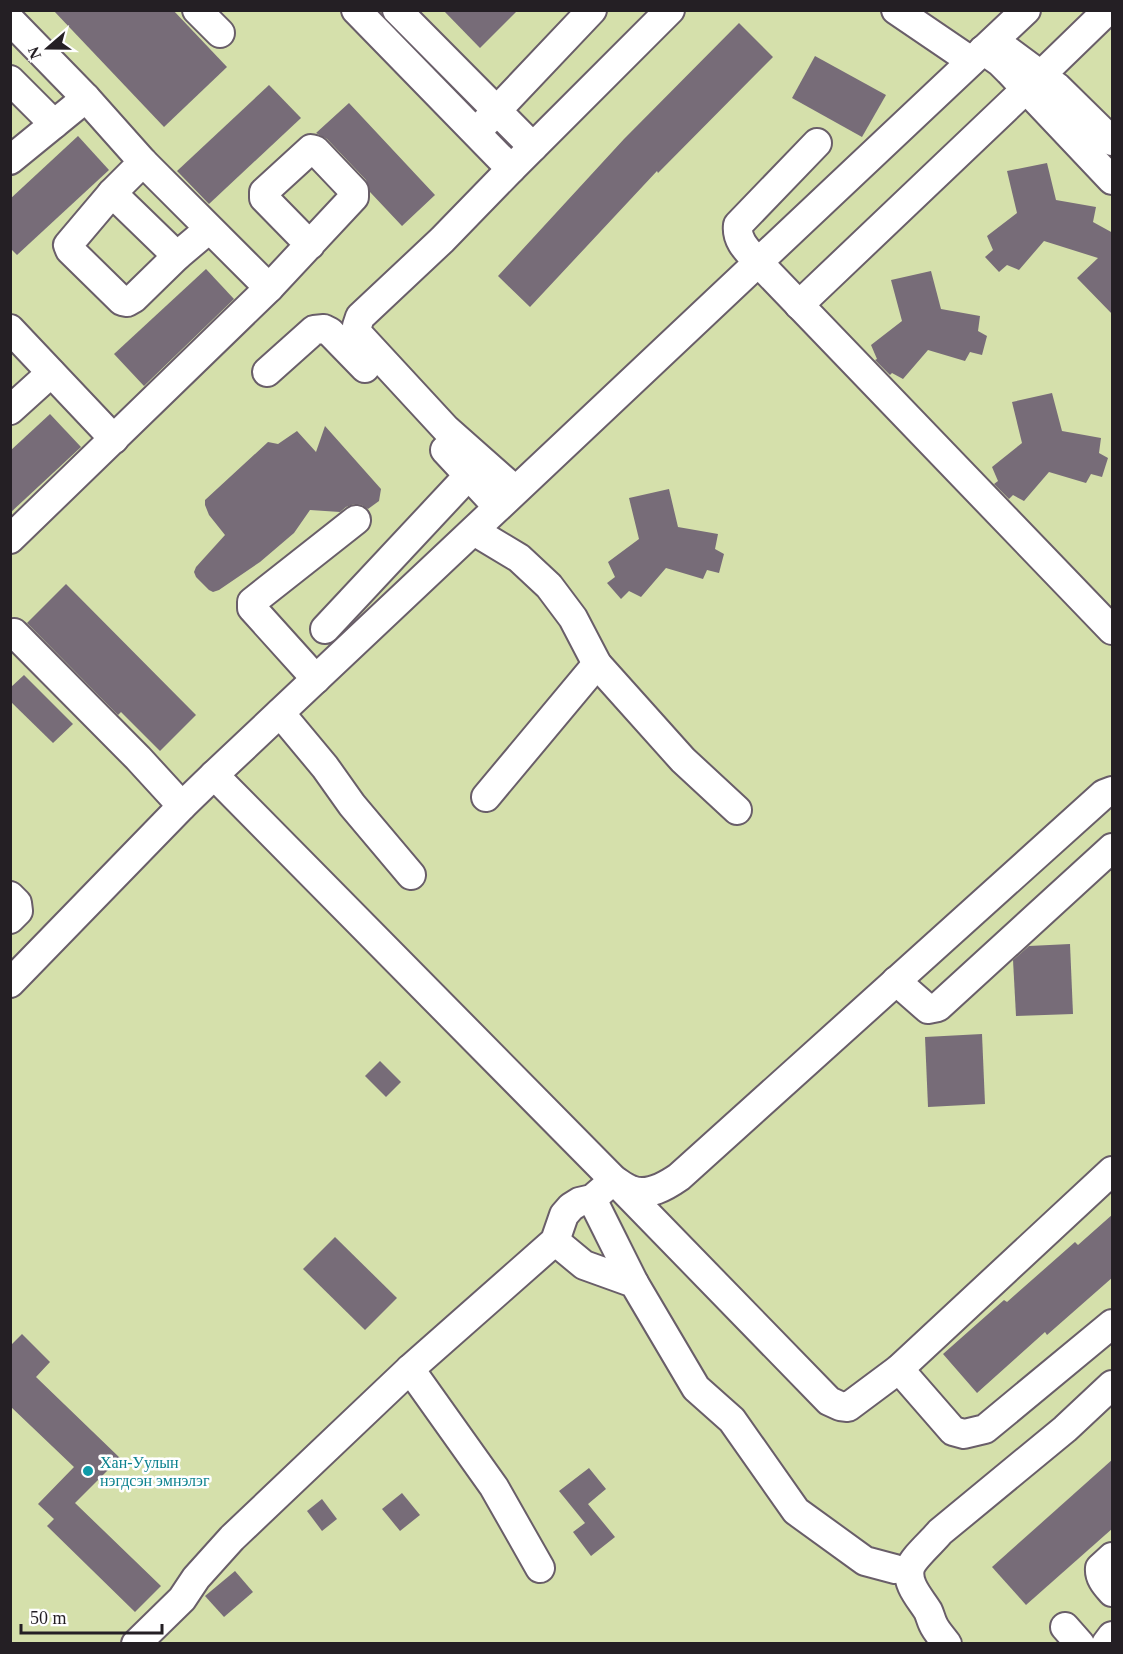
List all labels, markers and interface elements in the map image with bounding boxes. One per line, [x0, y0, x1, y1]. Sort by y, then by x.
north arrow [18, 18, 78, 78]
text: N [24, 44, 44, 61]
place label: Хан-Уулын нэгдсэн эмнэлэг [100, 1454, 210, 1490]
marker: Хан-Уулын нэгдсэн эмнэлэг [81, 1464, 95, 1478]
scale bar [21, 1597, 162, 1635]
text: 50 m [30, 1608, 67, 1628]

